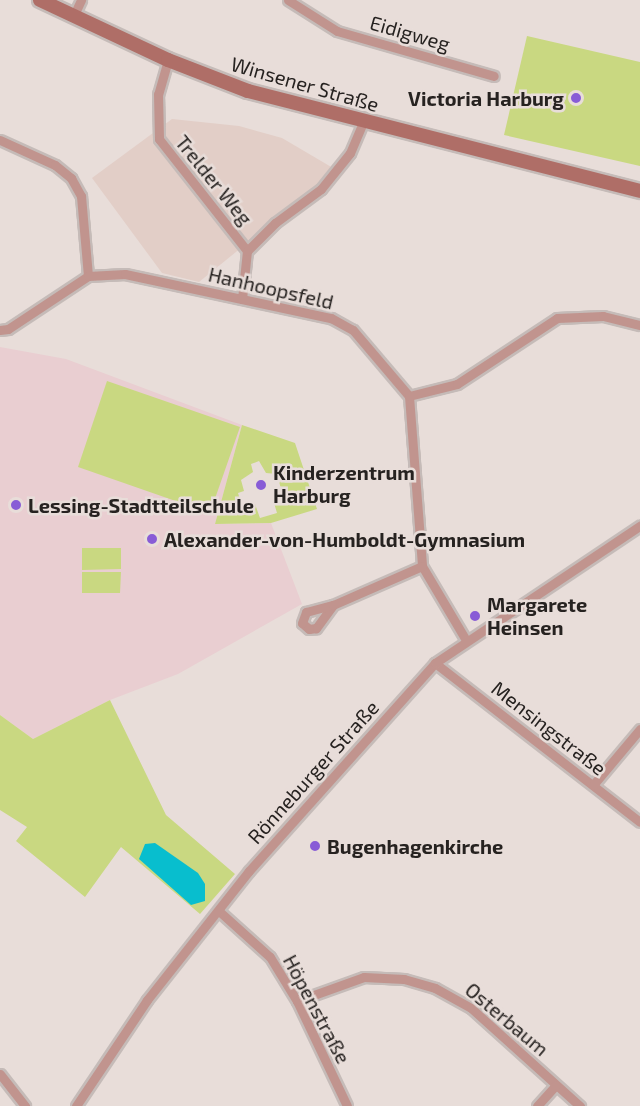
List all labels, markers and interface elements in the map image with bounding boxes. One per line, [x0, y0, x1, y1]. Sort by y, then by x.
street label: Eidigweg [367, 10, 453, 56]
street label: Winsener Straße [228, 51, 382, 117]
place label: Victoria Harburg [408, 86, 564, 110]
marker: Victoria Harburg [569, 91, 583, 105]
street label: Trelder Weg [170, 130, 258, 230]
street label: Hanhoopsfeld [206, 262, 336, 314]
place label: Kinderzentrum Harburg [273, 461, 415, 508]
marker: Kinderzentrum Harburg [254, 478, 268, 492]
place label: Lessing-Stadtteilschule [28, 493, 254, 517]
marker: Lessing-Stadtteilschule [9, 498, 23, 512]
place label: Alexander-von-Humboldt-Gymnasium [164, 527, 525, 551]
marker: Alexander-von-Humboldt-Gymnasium [145, 532, 159, 546]
place label: Margarete Heinsen [487, 592, 587, 639]
marker: Margarete Heinsen [468, 609, 482, 623]
street label: Mensingstraße [487, 676, 611, 780]
street label: Rönneburger Straße [242, 695, 384, 849]
place label: Bugenhagenkirche [327, 834, 503, 858]
marker: Bugenhagenkirche [308, 839, 322, 853]
street label: Höpenstraße [278, 951, 356, 1067]
street label: Osterbaum [461, 977, 553, 1061]

